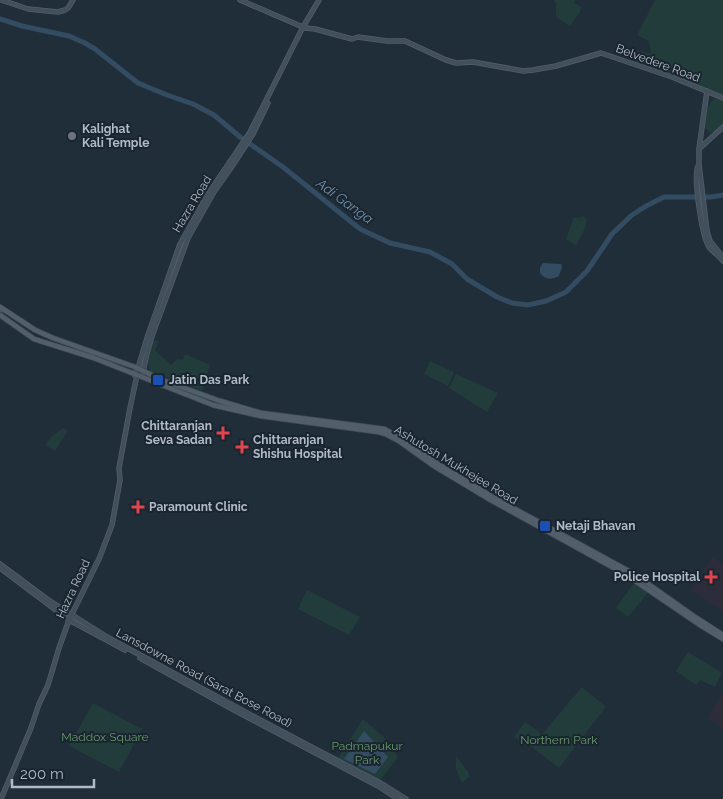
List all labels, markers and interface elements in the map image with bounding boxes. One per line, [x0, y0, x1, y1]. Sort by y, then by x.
street label: Belvedere Road [614, 41, 702, 85]
place label: Kalighat Kali Temple [82, 122, 149, 150]
marker: Kalighat Kali Temple [66, 130, 78, 142]
street label: Hazra Road [170, 173, 214, 235]
water label: Adi Ganga [313, 174, 376, 227]
marker: Jatin Das Park [151, 373, 165, 387]
place label: Jatin Das Park [169, 373, 250, 387]
place label: Chittaranjan Seva Sadan [141, 419, 212, 447]
street label: Ashutosh Mukhejee Road [392, 423, 520, 507]
marker: Chittaranjan Seva Sadan [216, 426, 230, 440]
place label: Chittaranjan Shishu Hospital [253, 433, 342, 461]
marker: Chittaranjan Shishu Hospital [235, 440, 249, 454]
marker: Paramount Clinic [131, 500, 145, 514]
place label: Paramount Clinic [149, 500, 248, 514]
marker: Netaji Bhavan [538, 519, 552, 533]
place label: Netaji Bhavan [556, 519, 635, 533]
street label: Hazra Road [53, 557, 93, 621]
place label: Police Hospital [614, 570, 700, 584]
marker: Police Hospital [704, 570, 718, 584]
street label: Lansdowne Road (Sarat Bose Road) [114, 626, 294, 730]
park label: Maddox Square [61, 730, 149, 744]
park label: Northern Park [520, 733, 598, 747]
park label: Padmapukur Park [331, 739, 403, 767]
scale bar [12, 756, 95, 788]
text: 200 m [20, 765, 64, 783]

